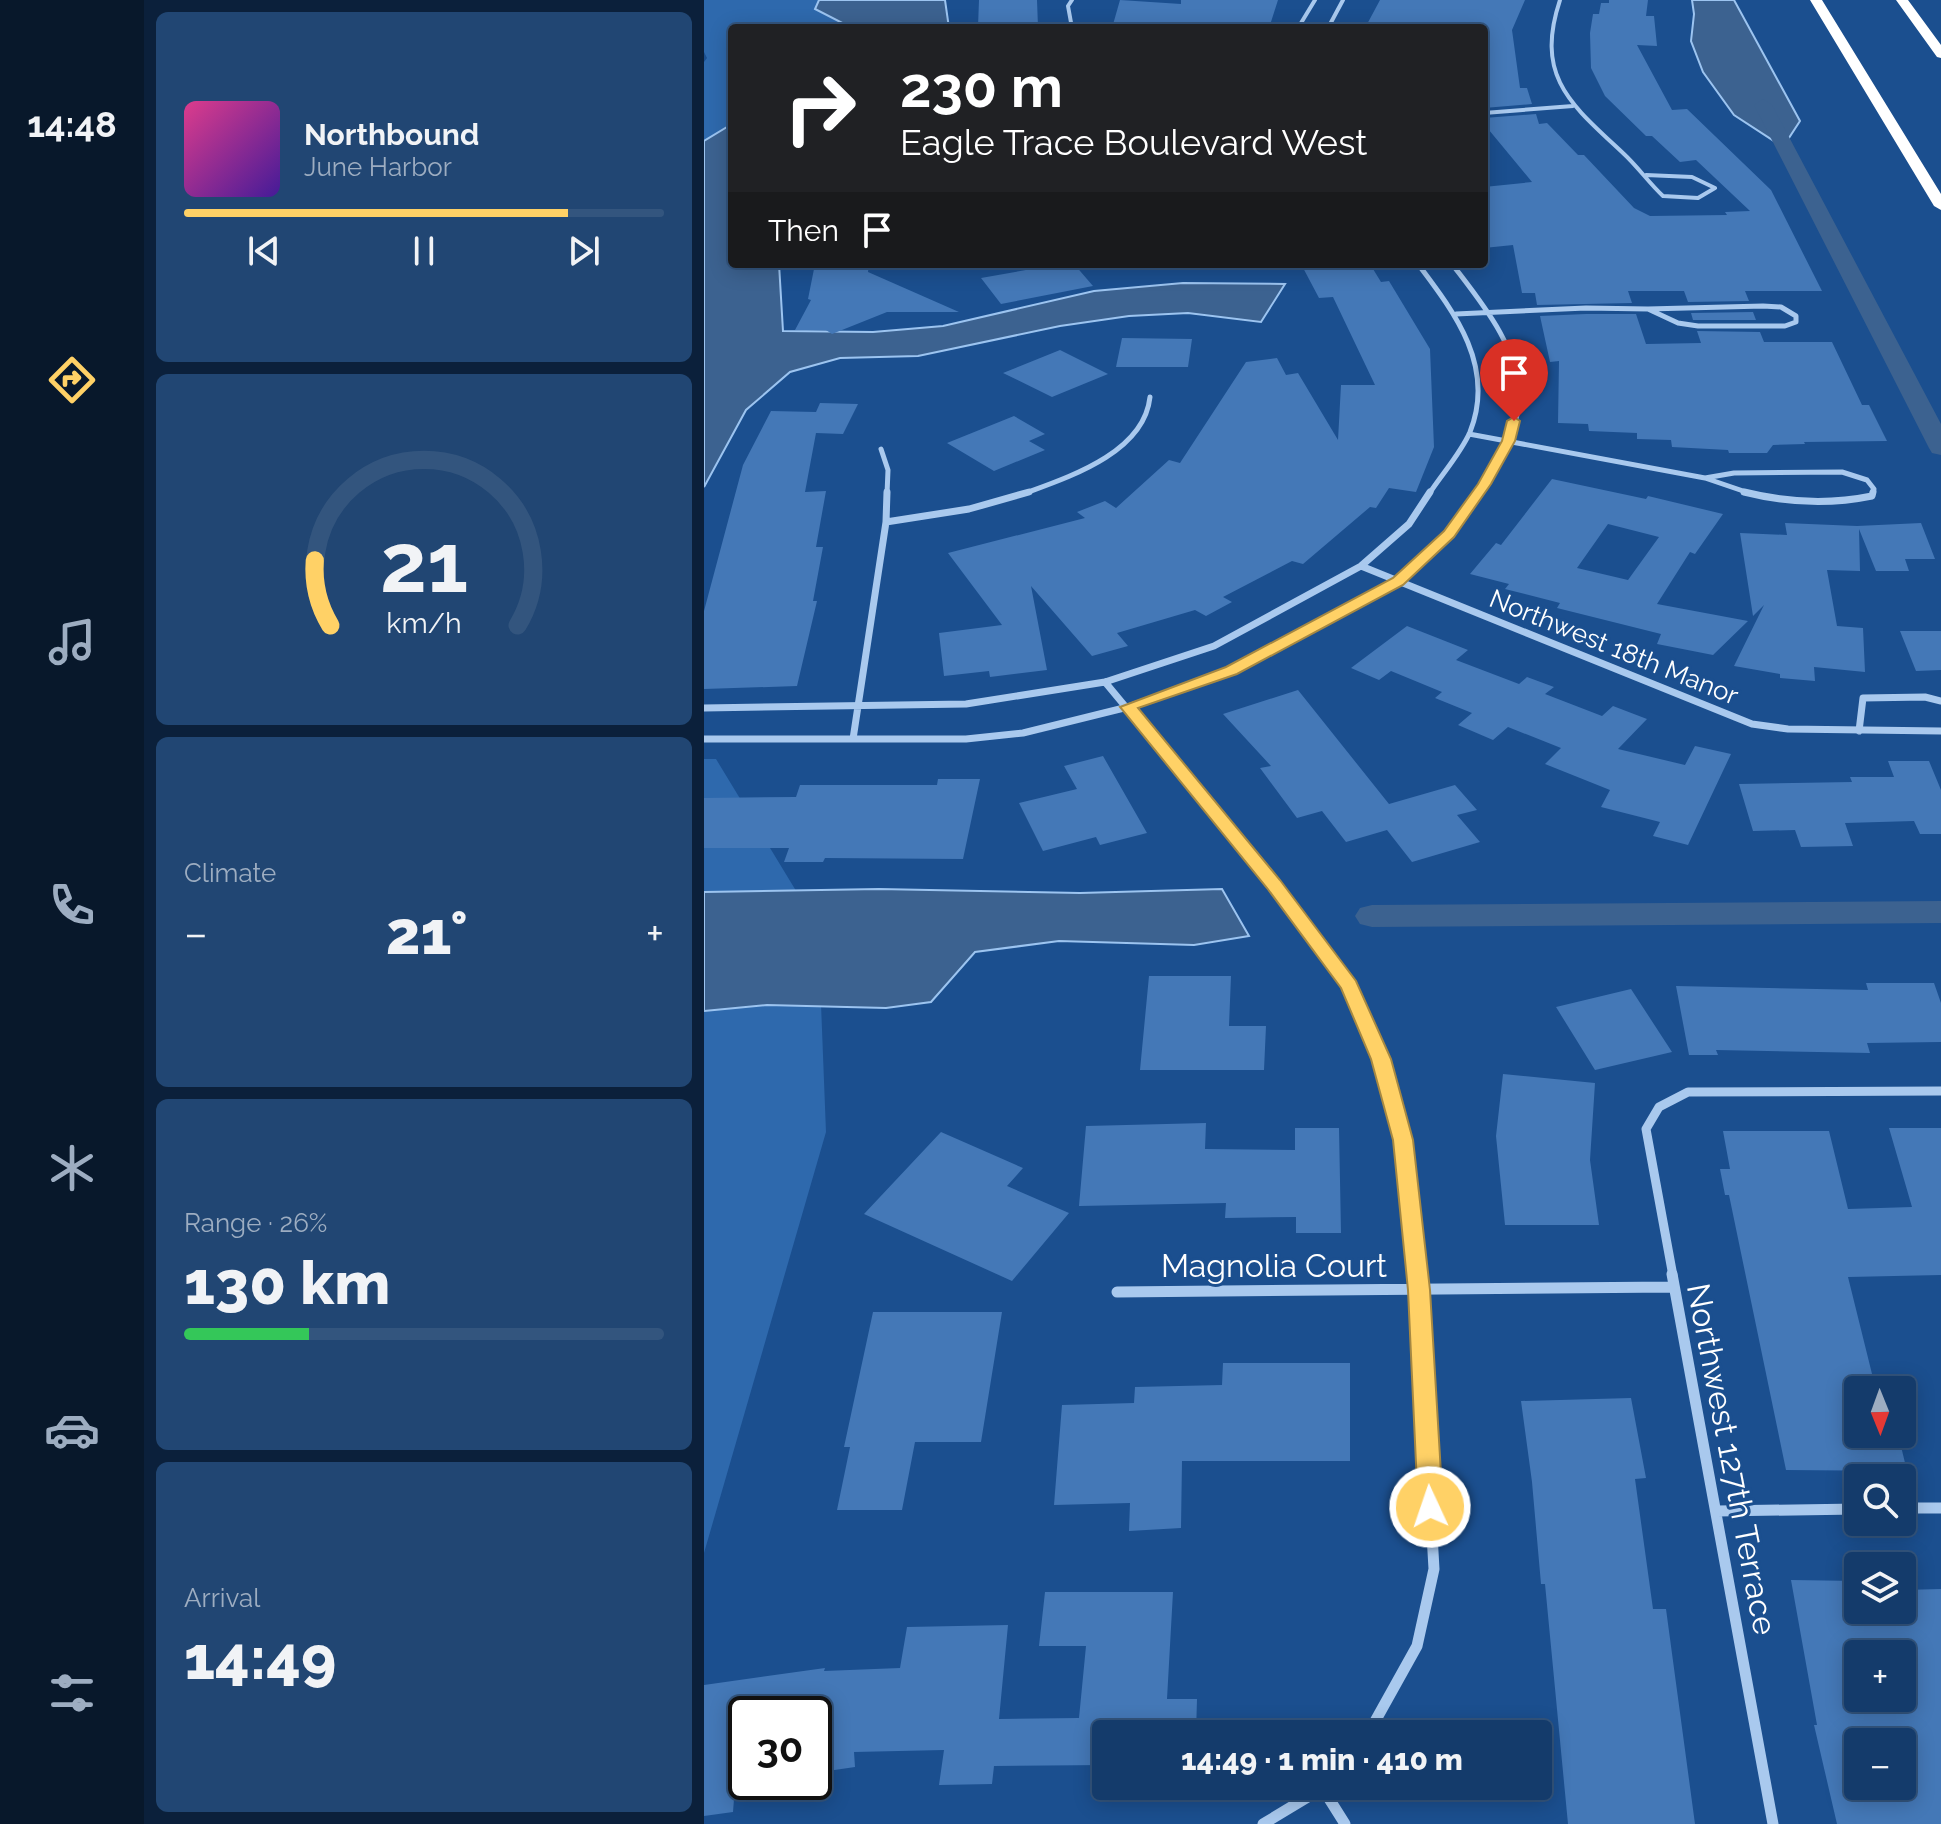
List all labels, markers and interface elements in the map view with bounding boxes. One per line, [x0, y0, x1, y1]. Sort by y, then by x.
text: 230 m [900, 54, 1063, 120]
icon: right [768, 56, 872, 160]
text: 14:48 [27, 103, 117, 145]
text: Northbound [304, 117, 479, 152]
text: Eagle Trace Boulevard West [900, 121, 1367, 163]
text: June Harbor [304, 152, 452, 182]
icon: arrive [855, 208, 899, 252]
text: Then [768, 213, 839, 248]
icon: previous [242, 229, 286, 273]
icon: pause [402, 229, 446, 273]
icon: next [562, 229, 606, 273]
pin [1480, 339, 1548, 421]
icon: arrive [1492, 351, 1536, 395]
icon: directions [44, 352, 100, 408]
text: 21 [380, 513, 468, 610]
street label: Northwest 18th Manor [1485, 583, 1743, 711]
text: km/h [386, 606, 462, 640]
icon: music [44, 614, 100, 670]
text: Climate [184, 858, 276, 888]
icon: phone [44, 877, 100, 933]
text: 21° [386, 898, 468, 968]
text: − [184, 908, 208, 959]
text: + [646, 908, 664, 959]
icon: climate [44, 1140, 100, 1196]
text: Range · 26% [184, 1208, 327, 1238]
street label: Magnolia Court [1161, 1247, 1387, 1284]
text: 130 km [184, 1248, 390, 1318]
street label: Northwest 127th Terrace [1680, 1280, 1784, 1638]
north arrow [1844, 1376, 1916, 1448]
map controls [1844, 1376, 1916, 1800]
icon: car [44, 1402, 100, 1458]
button: search [1844, 1464, 1916, 1536]
position arrow [1388, 1465, 1472, 1549]
button: layers [1844, 1552, 1916, 1624]
text: Arrival [184, 1583, 260, 1613]
text: 14:49 [184, 1623, 336, 1693]
button: + [1844, 1640, 1916, 1712]
icon: filters [44, 1665, 100, 1721]
speed limit sign: 30 [728, 1696, 832, 1800]
button: − [1844, 1728, 1916, 1800]
text: 14:49 · 1 min · 410 m [1181, 1742, 1463, 1777]

